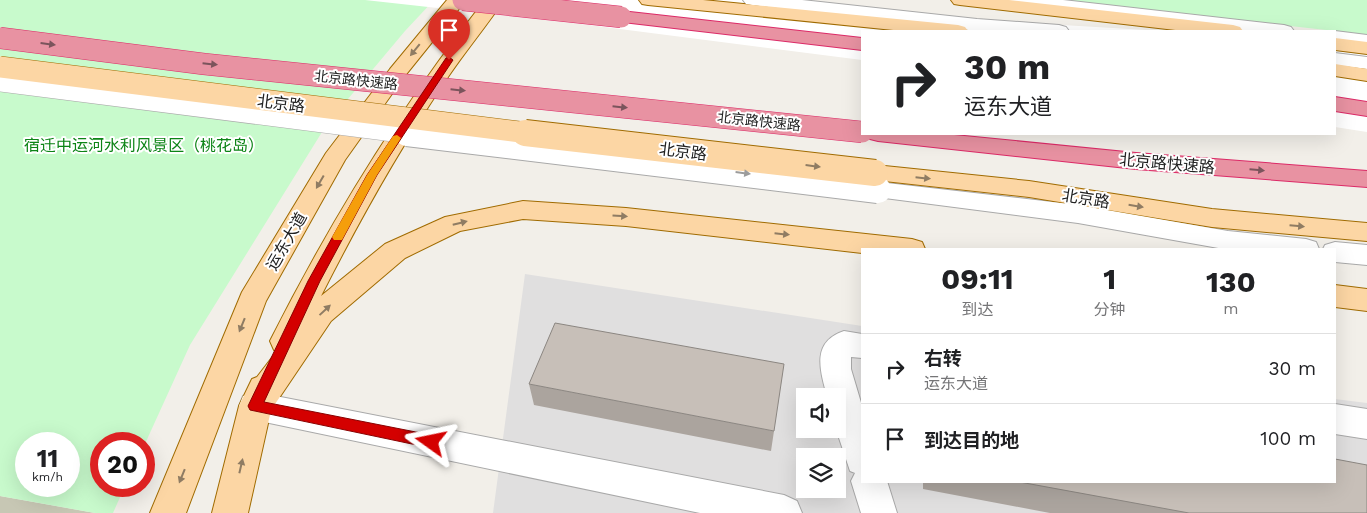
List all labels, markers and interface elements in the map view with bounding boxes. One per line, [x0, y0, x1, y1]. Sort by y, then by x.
pin [428, 9, 470, 60]
icon: arrive [435, 16, 463, 44]
one-way arrow [41, 40, 57, 48]
one-way arrow [409, 44, 420, 57]
text: 30 m [964, 46, 1050, 88]
icon: right [881, 50, 946, 115]
one-way arrow [202, 60, 218, 68]
street label: 北京路快速路 [313, 68, 399, 92]
one-way arrow [451, 86, 467, 94]
street label: 北京路 [256, 91, 306, 116]
text: 运东大道 [964, 94, 1052, 119]
one-way arrow [612, 103, 628, 111]
street label: 北京路快速路 [716, 109, 802, 133]
park label: 宿迁中运河水利风景区（桃花岛） [24, 136, 264, 155]
street label: 北京路 [658, 139, 708, 164]
street label: 北京路快速路 [1118, 150, 1216, 177]
one-way arrow [805, 162, 821, 170]
one-way arrow [1250, 167, 1266, 175]
one-way arrow [735, 169, 751, 177]
one-way arrow [915, 174, 931, 182]
one-way arrow [316, 175, 324, 190]
street label: 北京路 [1061, 185, 1111, 212]
one-way arrow [1129, 203, 1145, 211]
street label: 运东大道 [262, 209, 311, 274]
one-way arrow [613, 213, 629, 221]
one-way arrow [452, 219, 467, 227]
one-way arrow [1290, 222, 1306, 230]
one-way arrow [774, 230, 790, 238]
text: 09:11 [941, 261, 1014, 296]
text: 1 [1103, 261, 1116, 296]
text: 130 [1206, 264, 1256, 299]
text: m [1223, 299, 1239, 318]
text: 到达 [961, 300, 993, 319]
text: 分钟 [1094, 300, 1126, 319]
one-way arrow [319, 304, 331, 316]
one-way arrow [238, 318, 246, 332]
text: 右转 [924, 347, 962, 370]
icon: right [881, 355, 909, 383]
text: 30 m [1269, 357, 1316, 380]
text: 运东大道 [924, 374, 988, 393]
map controls [796, 388, 846, 498]
button: sound [796, 388, 846, 438]
position arrow [404, 415, 456, 467]
icon: arrive [881, 425, 909, 453]
text: 100 m [1260, 427, 1316, 450]
text: 到达目的地 [924, 429, 1019, 452]
speed limit sign: 20 [90, 432, 155, 497]
text: 11 [37, 444, 58, 473]
button: layers [796, 448, 846, 498]
one-way arrow [237, 458, 245, 473]
one-way arrow [178, 469, 186, 484]
text: km/h [32, 470, 63, 484]

